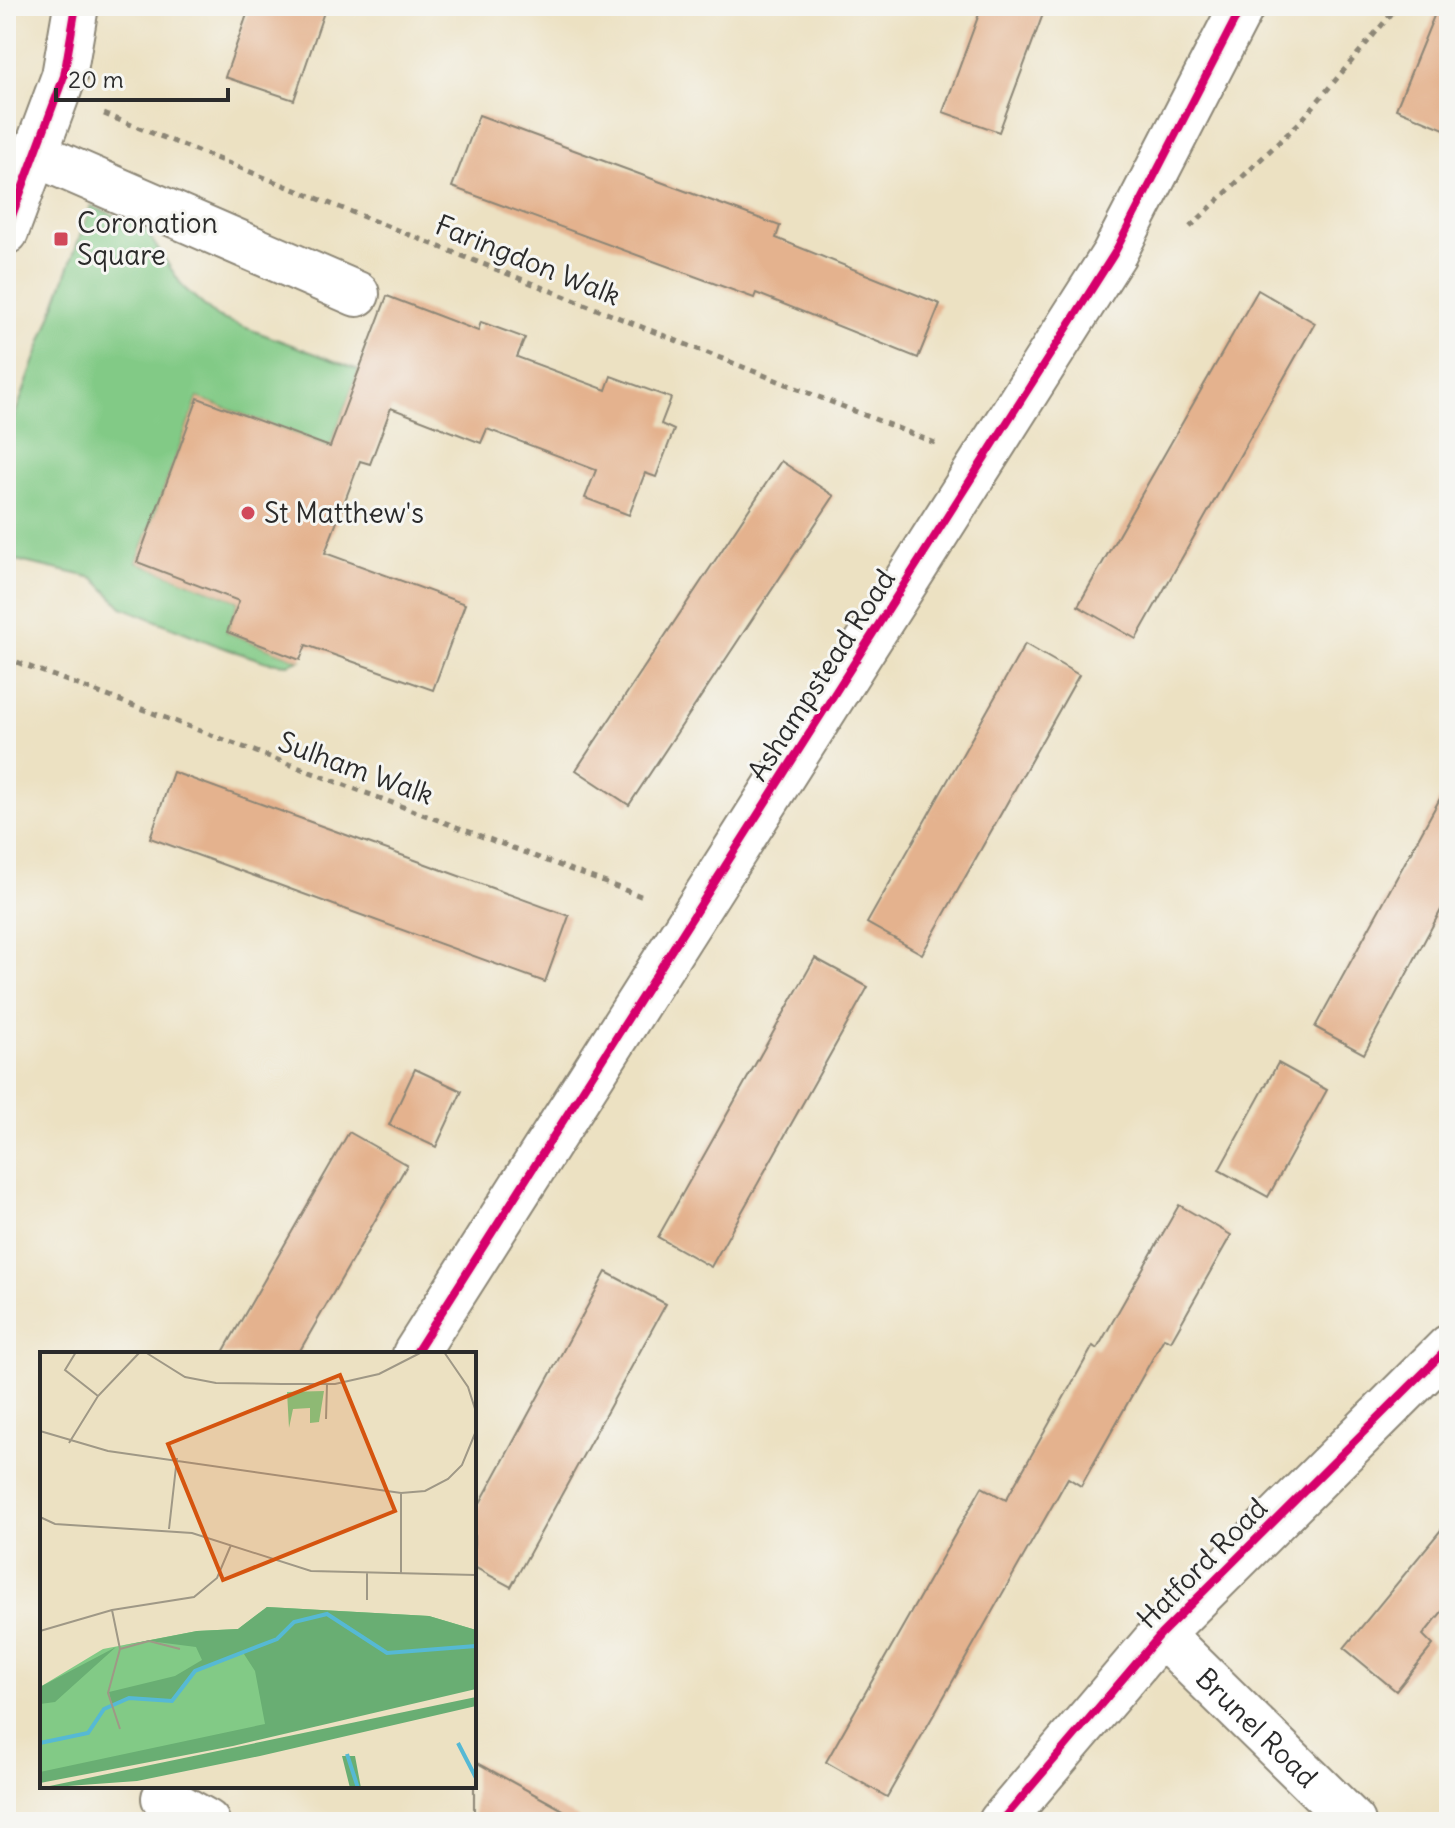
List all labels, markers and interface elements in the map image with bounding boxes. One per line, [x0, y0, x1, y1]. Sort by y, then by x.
scale bar [56, 52, 228, 102]
text: 20 m [68, 64, 124, 94]
place label: Coronation Square [77, 205, 218, 273]
street label: Faringdon Walk [430, 207, 626, 313]
marker: Coronation Square [52, 230, 70, 248]
place label: St Matthew's [264, 495, 424, 531]
marker: St Matthew's [239, 504, 257, 522]
street label: Ashampstead Road [739, 562, 903, 788]
street label: Sulham Walk [273, 723, 439, 813]
inset map [40, 1352, 476, 1788]
street label: Hatford Road [1129, 1490, 1275, 1636]
street label: Brunel Road [1188, 1660, 1325, 1795]

